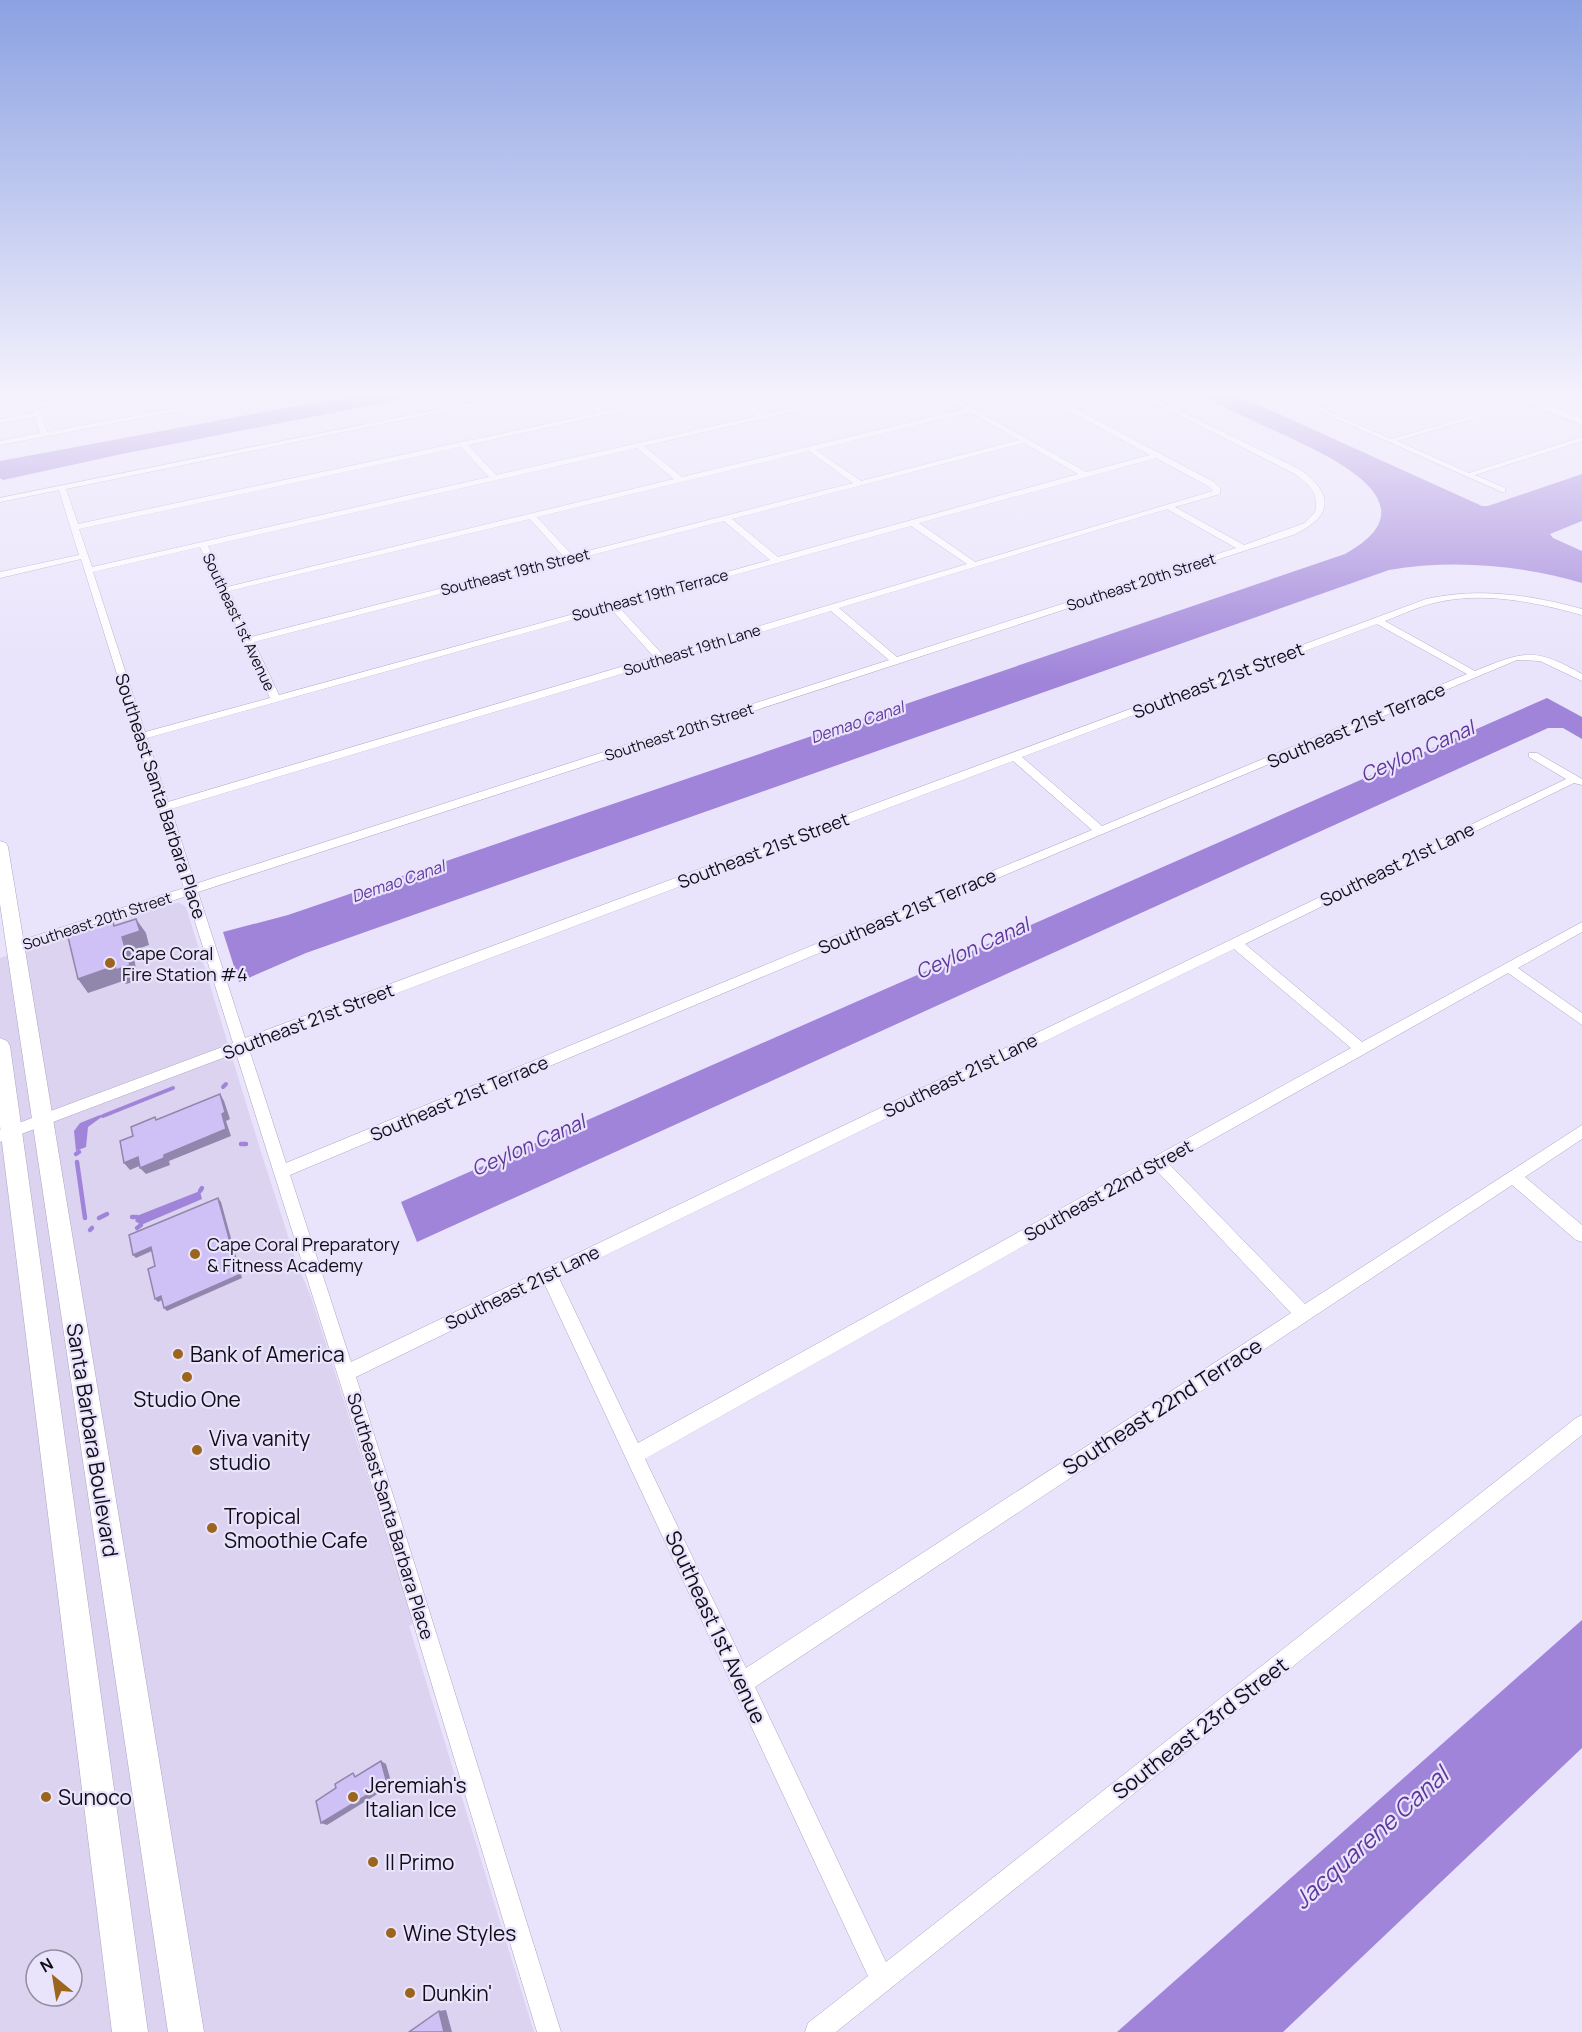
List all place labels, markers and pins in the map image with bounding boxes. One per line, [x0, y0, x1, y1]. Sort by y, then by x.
place label: Cape Coral Fire Station #4 [122, 941, 248, 986]
marker: Cape Coral Fire Station #4 [103, 956, 117, 970]
place label: Cape Coral Preparatory & Fitness Academy [207, 1232, 400, 1277]
marker: Cape Coral Preparatory & Fitness Academy [188, 1247, 202, 1261]
place label: Bank of America [190, 1340, 345, 1368]
marker: Bank of America [171, 1347, 185, 1361]
marker: Studio One [180, 1370, 194, 1384]
place label: Studio One [133, 1385, 241, 1413]
place label: Viva vanity studio [209, 1424, 310, 1476]
marker: Viva vanity studio [190, 1443, 204, 1457]
place label: Tropical Smoothie Cafe [224, 1502, 368, 1554]
marker: Tropical Smoothie Cafe [205, 1521, 219, 1535]
place label: Jeremiah's Italian Ice [365, 1771, 467, 1823]
place label: Sunoco [58, 1783, 132, 1811]
marker: Sunoco [39, 1790, 53, 1804]
marker: Jeremiah's Italian Ice [346, 1790, 360, 1804]
place label: Il Primo [385, 1848, 454, 1876]
marker: Il Primo [366, 1855, 380, 1869]
place label: Wine Styles [403, 1919, 516, 1947]
marker: Wine Styles [384, 1926, 398, 1940]
place label: Dunkin' [422, 1979, 493, 2007]
marker: Dunkin' [403, 1986, 417, 2000]

